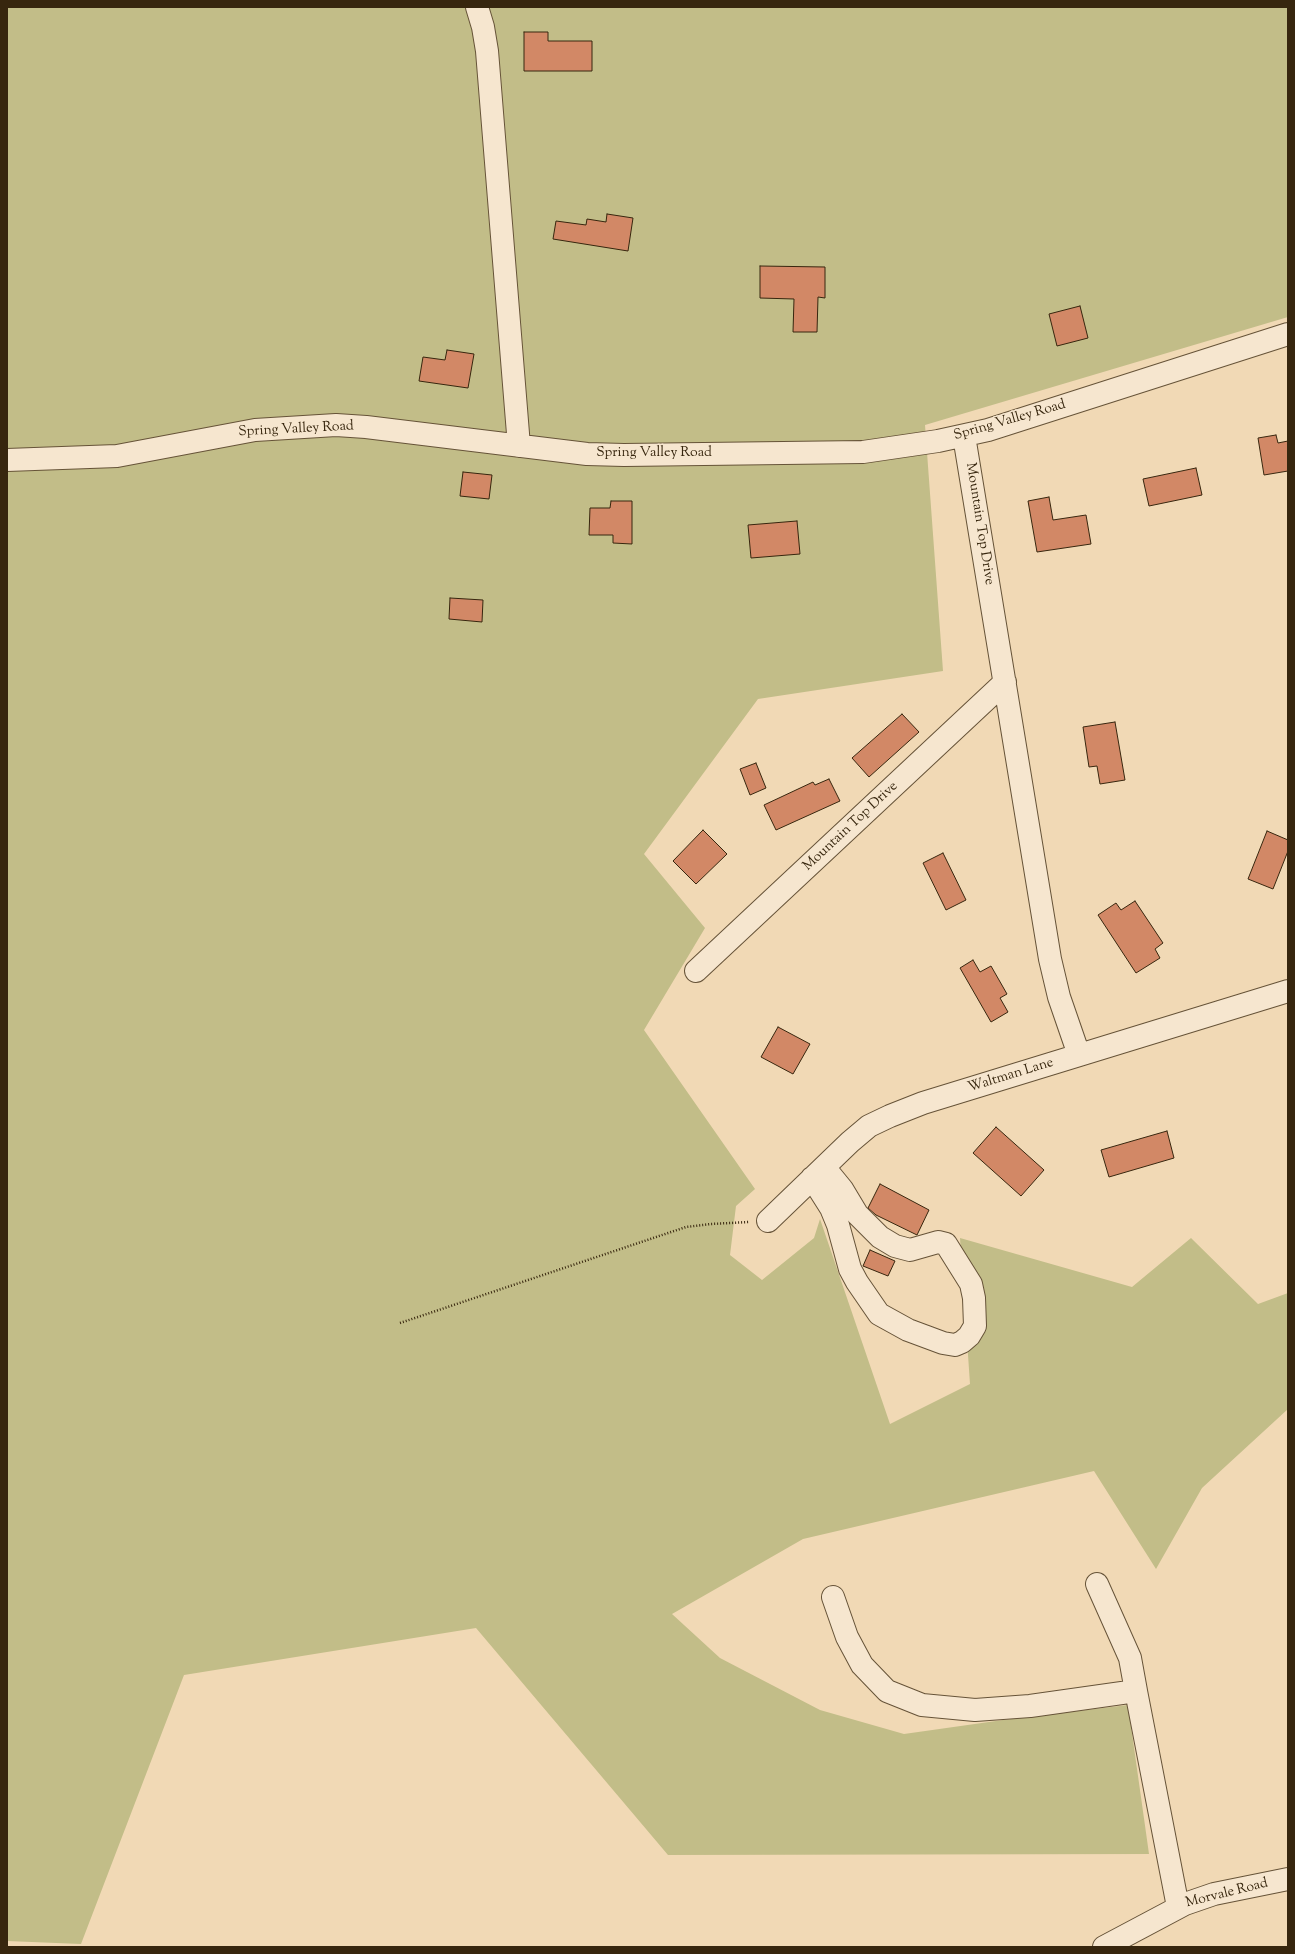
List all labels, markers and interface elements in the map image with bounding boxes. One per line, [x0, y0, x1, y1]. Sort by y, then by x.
street label: Spring Valley Road [952, 397, 1068, 445]
street label: Spring Valley Road [238, 419, 354, 441]
street label: Spring Valley Road [596, 446, 712, 462]
street label: Mountain Top Drive [961, 462, 997, 586]
street label: Mountain Top Drive [800, 779, 902, 875]
street label: Waltman Lane [966, 1055, 1056, 1097]
street label: Morvale Road [1184, 1876, 1270, 1912]

